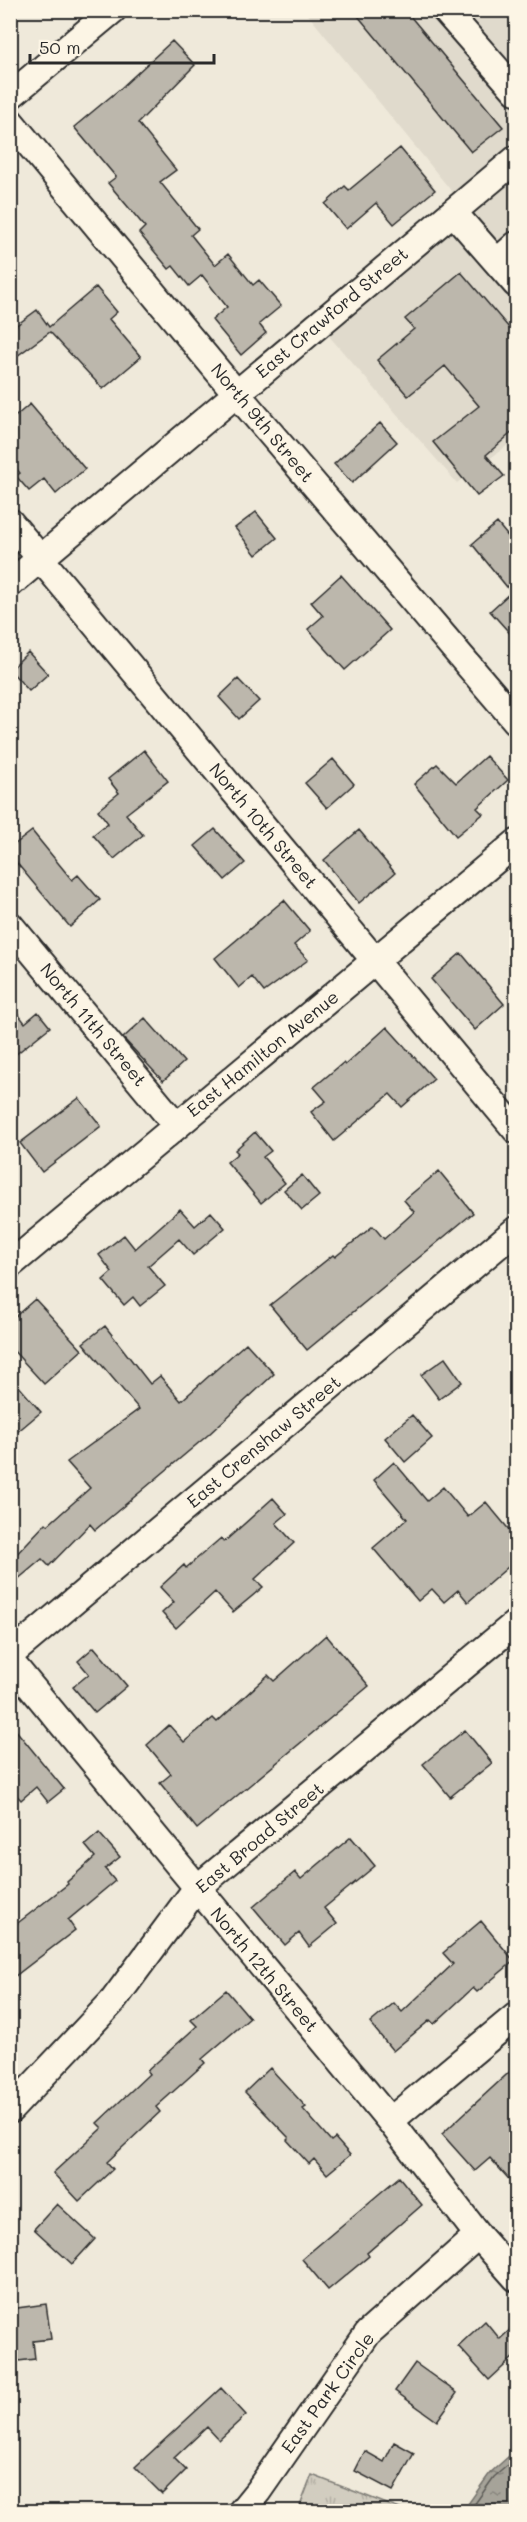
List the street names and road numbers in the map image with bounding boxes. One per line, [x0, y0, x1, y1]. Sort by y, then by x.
street label: East Crawford Street [250, 241, 413, 383]
street label: North 9th Street [206, 358, 320, 487]
street label: North 10th Street [204, 757, 323, 893]
street label: North 11th Street [35, 958, 152, 1091]
street label: East Hamilton Avenue [181, 984, 343, 1122]
street label: East Crenshaw Street [181, 1370, 345, 1513]
street label: East Broad Street [190, 1776, 329, 1898]
street label: North 12th Street [205, 1902, 324, 2037]
street label: East Park Circle [275, 2327, 379, 2458]

